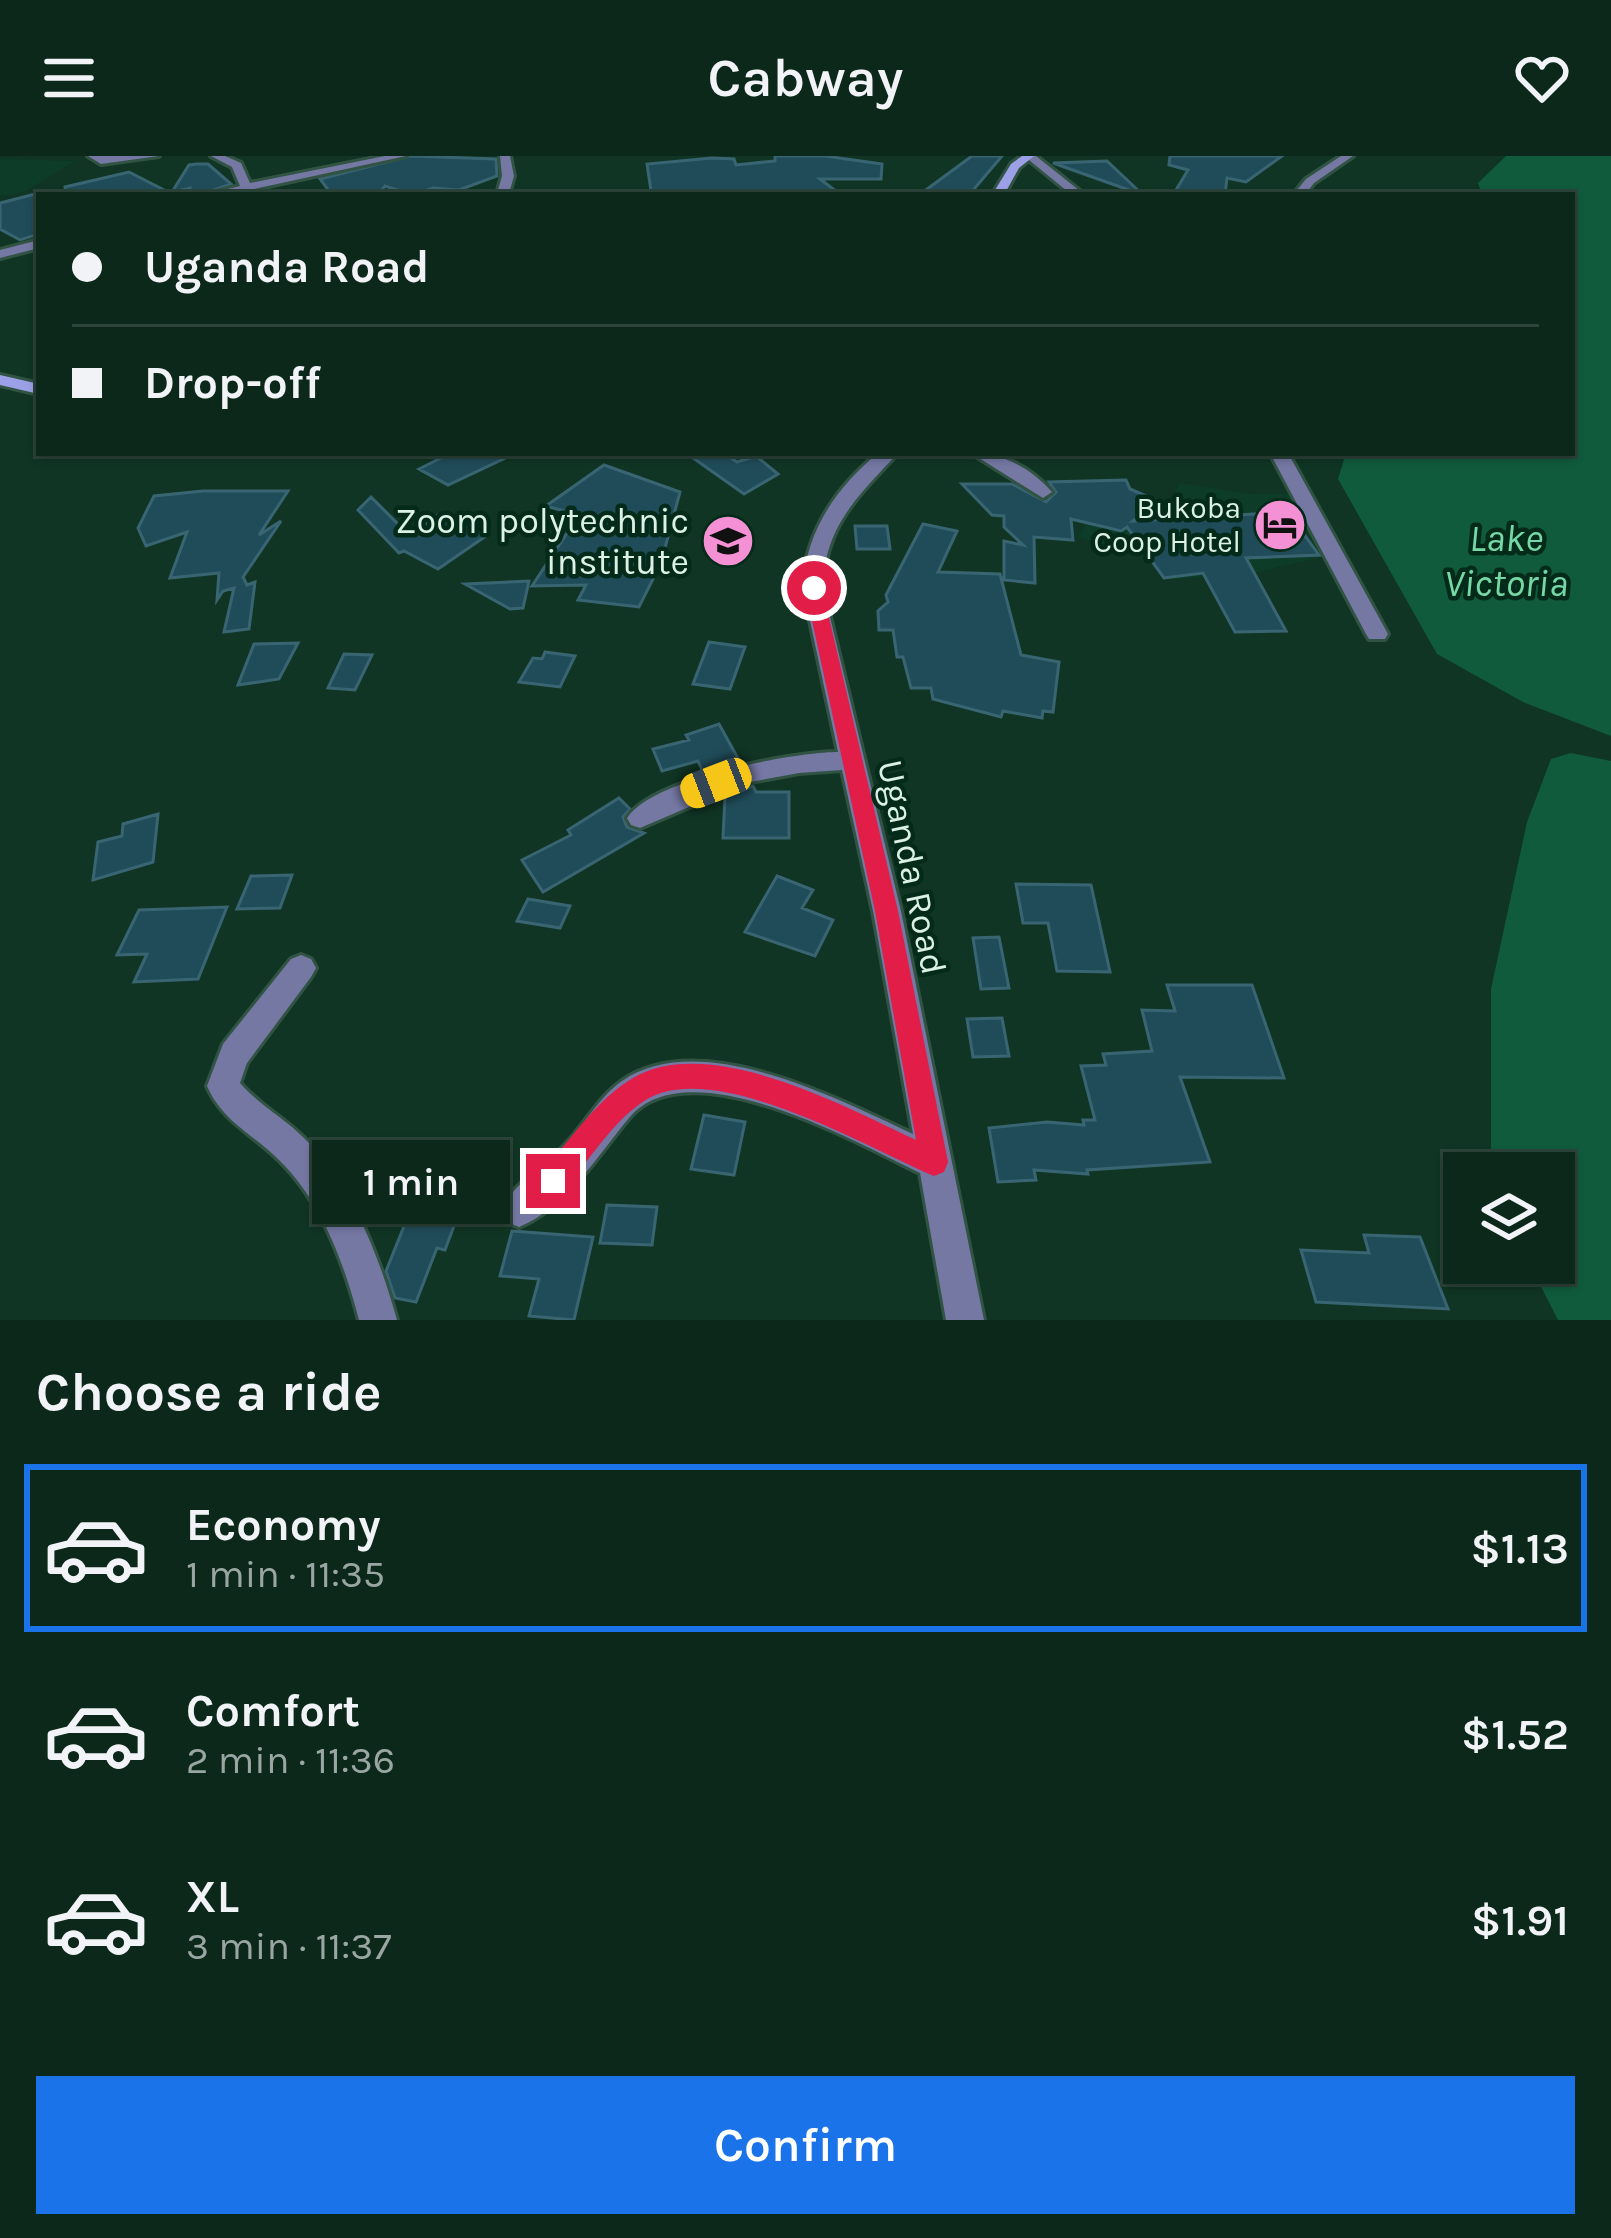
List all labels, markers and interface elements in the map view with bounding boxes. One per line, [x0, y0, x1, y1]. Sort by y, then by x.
icon: menu [36, 45, 102, 111]
icon: heart [1509, 45, 1575, 111]
text: Cabway [708, 46, 903, 110]
text: Uganda Road [144, 241, 429, 293]
text: Drop-off [144, 357, 321, 409]
place label: Bukoba Coop Hotel [1094, 490, 1241, 560]
hotel icon: Bukoba Coop Hotel [1252, 497, 1308, 553]
place label: Zoom polytechnic institute [395, 500, 689, 583]
school or university icon: Zoom polytechnic institute [700, 513, 756, 569]
water label: Lake Victoria [1444, 515, 1568, 606]
route start [787, 561, 841, 615]
car [676, 753, 756, 813]
street label: Uganda Road [869, 756, 955, 978]
callout: 1 min [313, 1139, 511, 1223]
map controls [1443, 1152, 1575, 1284]
button: layers [1443, 1152, 1575, 1284]
route end [526, 1154, 580, 1208]
text: 1 min [363, 1159, 459, 1205]
text: Choose a ride [36, 1360, 382, 1424]
icon: car [42, 1494, 150, 1602]
text: Economy [186, 1499, 381, 1551]
text: $1.13 [1470, 1522, 1569, 1574]
text: 1 min · 11:35 [186, 1551, 385, 1597]
icon: car [42, 1680, 150, 1788]
text: Comfort [186, 1685, 360, 1737]
text: $1.52 [1461, 1708, 1569, 1760]
text: 2 min · 11:36 [186, 1737, 395, 1783]
icon: car [42, 1866, 150, 1974]
text: XL [186, 1871, 239, 1923]
text: $1.91 [1471, 1894, 1569, 1946]
text: 3 min · 11:37 [186, 1923, 392, 1969]
button: Confirm [36, 2076, 1575, 2214]

